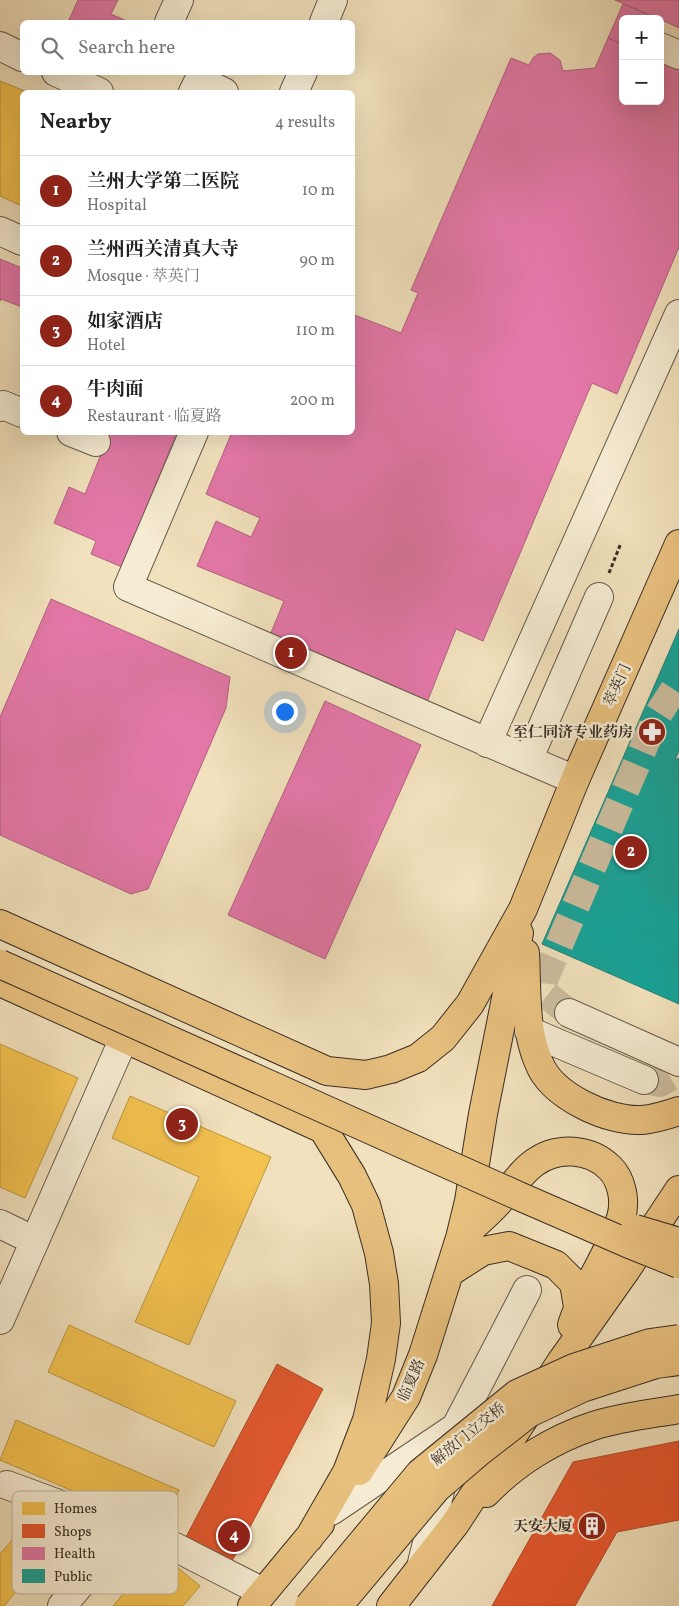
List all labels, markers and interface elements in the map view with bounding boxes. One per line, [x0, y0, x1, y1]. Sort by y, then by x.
map controls [619, 15, 664, 105]
button: + [619, 15, 664, 60]
search box [20, 20, 355, 75]
icon: search [38, 34, 66, 62]
text: Search here [78, 35, 175, 61]
button: − [619, 60, 664, 105]
text: Nearby [40, 108, 111, 137]
text: 4 results [275, 112, 335, 134]
text: 兰州大学第二医院 [87, 169, 239, 195]
text: 1 [53, 180, 59, 202]
text: 10 m [302, 180, 335, 202]
text: Hospital [87, 195, 147, 217]
text: 兰州西关清真大寺 [87, 237, 239, 263]
text: 2 [52, 250, 60, 272]
text: 90 m [299, 250, 335, 272]
text: Mosque · 萃英门 [87, 266, 200, 288]
text: 如家酒店 [87, 309, 163, 335]
text: 3 [52, 320, 60, 342]
text: 110 m [296, 320, 335, 342]
text: Hotel [87, 335, 125, 357]
text: 牛肉面 [87, 377, 144, 403]
text: 4 [51, 390, 61, 412]
text: 200 m [290, 390, 335, 412]
text: Restaurant · 临夏路 [87, 406, 222, 428]
pin: 1 [275, 634, 307, 672]
street label: 萃英门 [600, 661, 637, 710]
your location [272, 699, 298, 725]
pharmacy icon: 至仁同济专业药房 [637, 717, 667, 747]
place label: 至仁同济专业药房 [513, 723, 633, 744]
pin: 2 [615, 833, 647, 871]
pin: 3 [166, 1105, 198, 1143]
street label: 临夏路 [394, 1356, 431, 1405]
street label: 解放门立交桥 [427, 1399, 511, 1472]
legend [12, 1491, 178, 1594]
text: Homes [54, 1500, 97, 1519]
building icon: 天安大厦 [577, 1511, 607, 1541]
pin: 4 [218, 1517, 250, 1555]
place label: 天安大厦 [513, 1517, 573, 1538]
text: Shops [54, 1523, 92, 1542]
text: Health [54, 1545, 96, 1564]
text: Public [54, 1568, 92, 1587]

